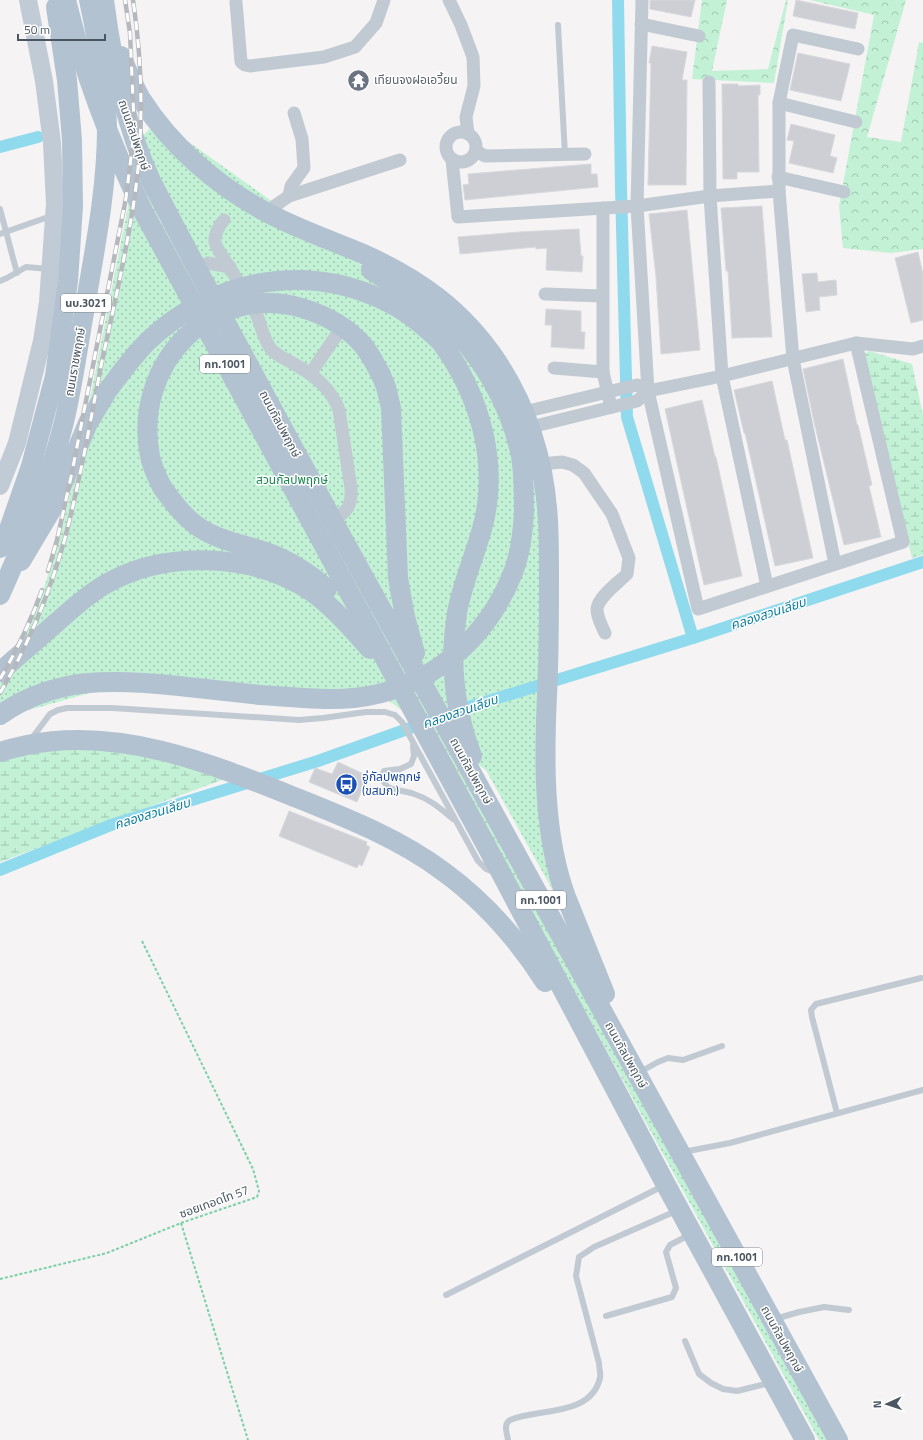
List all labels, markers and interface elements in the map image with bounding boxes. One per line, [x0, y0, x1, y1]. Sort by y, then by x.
scale bar [18, 16, 105, 42]
text: 50 m [24, 20, 50, 39]
temple icon: เทียนจงฝอเอวี้ยน [345, 67, 371, 93]
place label: เทียนจงฝอเอวี้ยน [374, 70, 458, 89]
street label: ถนนกัลปพฤกษ์ [113, 97, 156, 173]
road number: นบ.3021 [61, 294, 111, 312]
street label: ถนนราชพฤกษ์ [59, 326, 90, 398]
road number: กท.1001 [200, 355, 250, 373]
street label: ถนนกัลปพฤกษ์ [255, 387, 306, 461]
park label: สวนกัลปพฤกษ์ [256, 470, 328, 489]
water label: คลองสวนเลียบ [728, 591, 809, 635]
water label: คลองสวนเลียบ [420, 688, 501, 733]
street label: ถนนกัลปพฤกษ์ [445, 734, 498, 808]
place label: อู่กัลปพฤกษ์ (ขสมก.) [362, 767, 421, 800]
bus stop icon: อู่กัลปพฤกษ์ (ขสมก.) [333, 771, 359, 797]
water label: คลองสวนเลียบ [112, 792, 193, 834]
road number: กท.1001 [516, 891, 566, 909]
street label: ถนนกัลปพฤกษ์ [600, 1018, 653, 1092]
street label: ซอยเทอดไท 57 [176, 1180, 251, 1223]
road number: กท.1001 [712, 1248, 762, 1266]
street label: ถนนกัลปพฤกษ์ [756, 1302, 809, 1376]
north arrow [867, 1384, 907, 1424]
text: N [869, 1400, 885, 1409]

